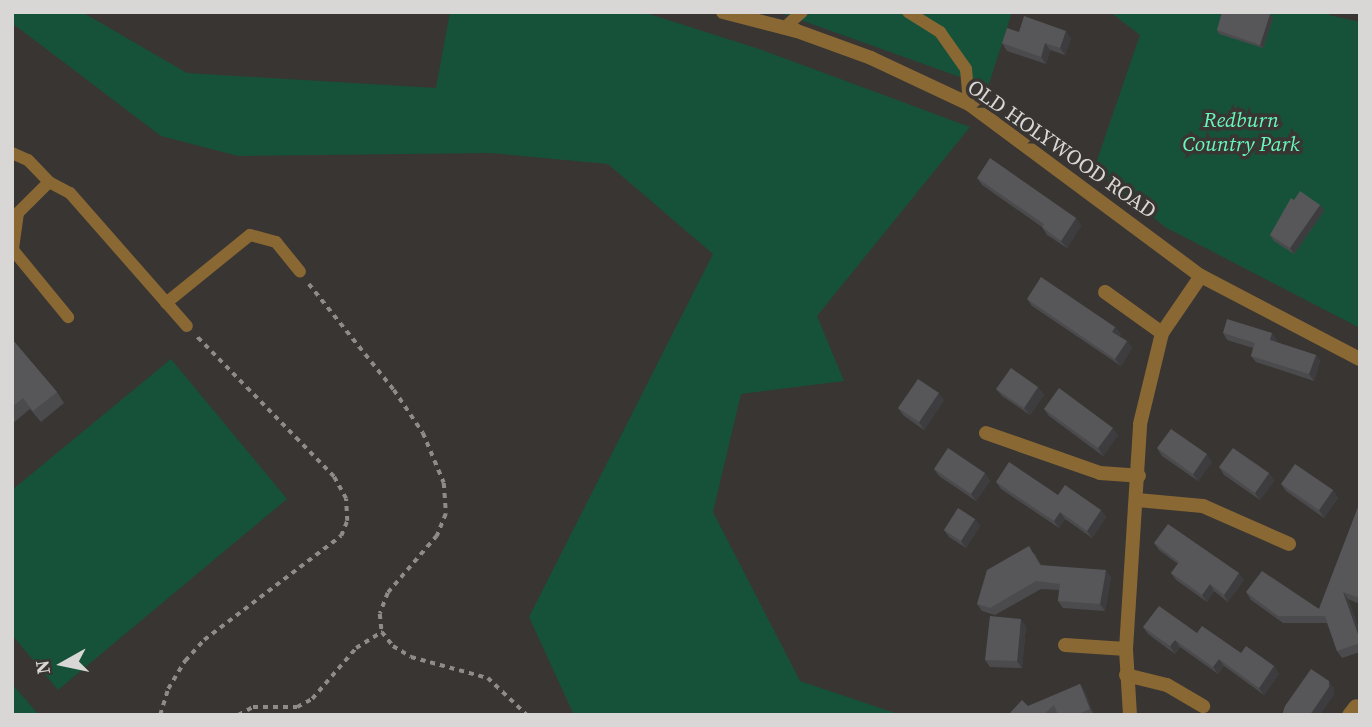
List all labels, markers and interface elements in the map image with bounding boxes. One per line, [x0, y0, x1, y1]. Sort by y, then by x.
street label: OLD HOLYWOOD ROAD [963, 74, 1161, 224]
park label: Redburn Country Park [1182, 107, 1300, 157]
north arrow [28, 629, 98, 699]
text: N [28, 658, 56, 676]

